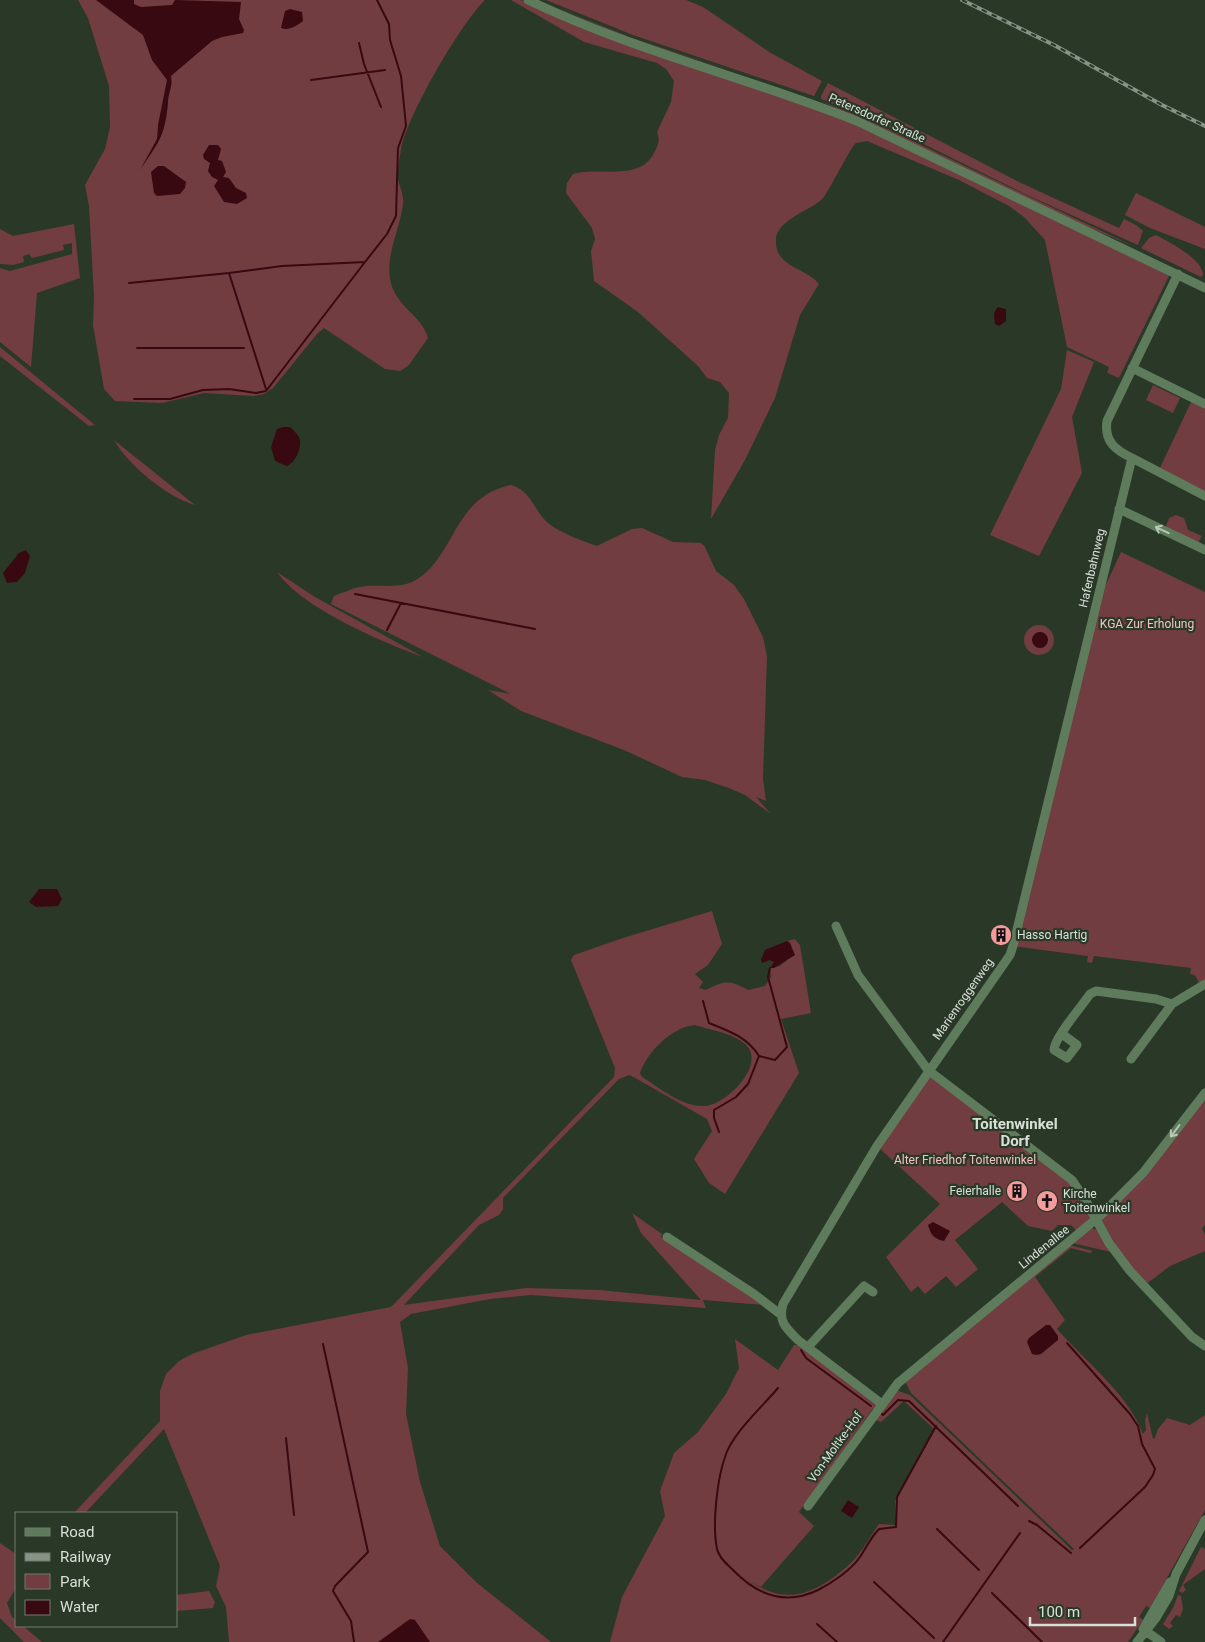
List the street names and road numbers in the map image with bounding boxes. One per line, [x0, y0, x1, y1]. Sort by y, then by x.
street label: Petersdorfer Straße [826, 90, 928, 146]
street label: Hafenbahnweg [1076, 527, 1108, 609]
street label: Marienroggenweg [930, 956, 996, 1042]
street label: Lindenallee [1016, 1222, 1072, 1272]
street label: Von-Moltke-Hof [805, 1408, 866, 1485]

